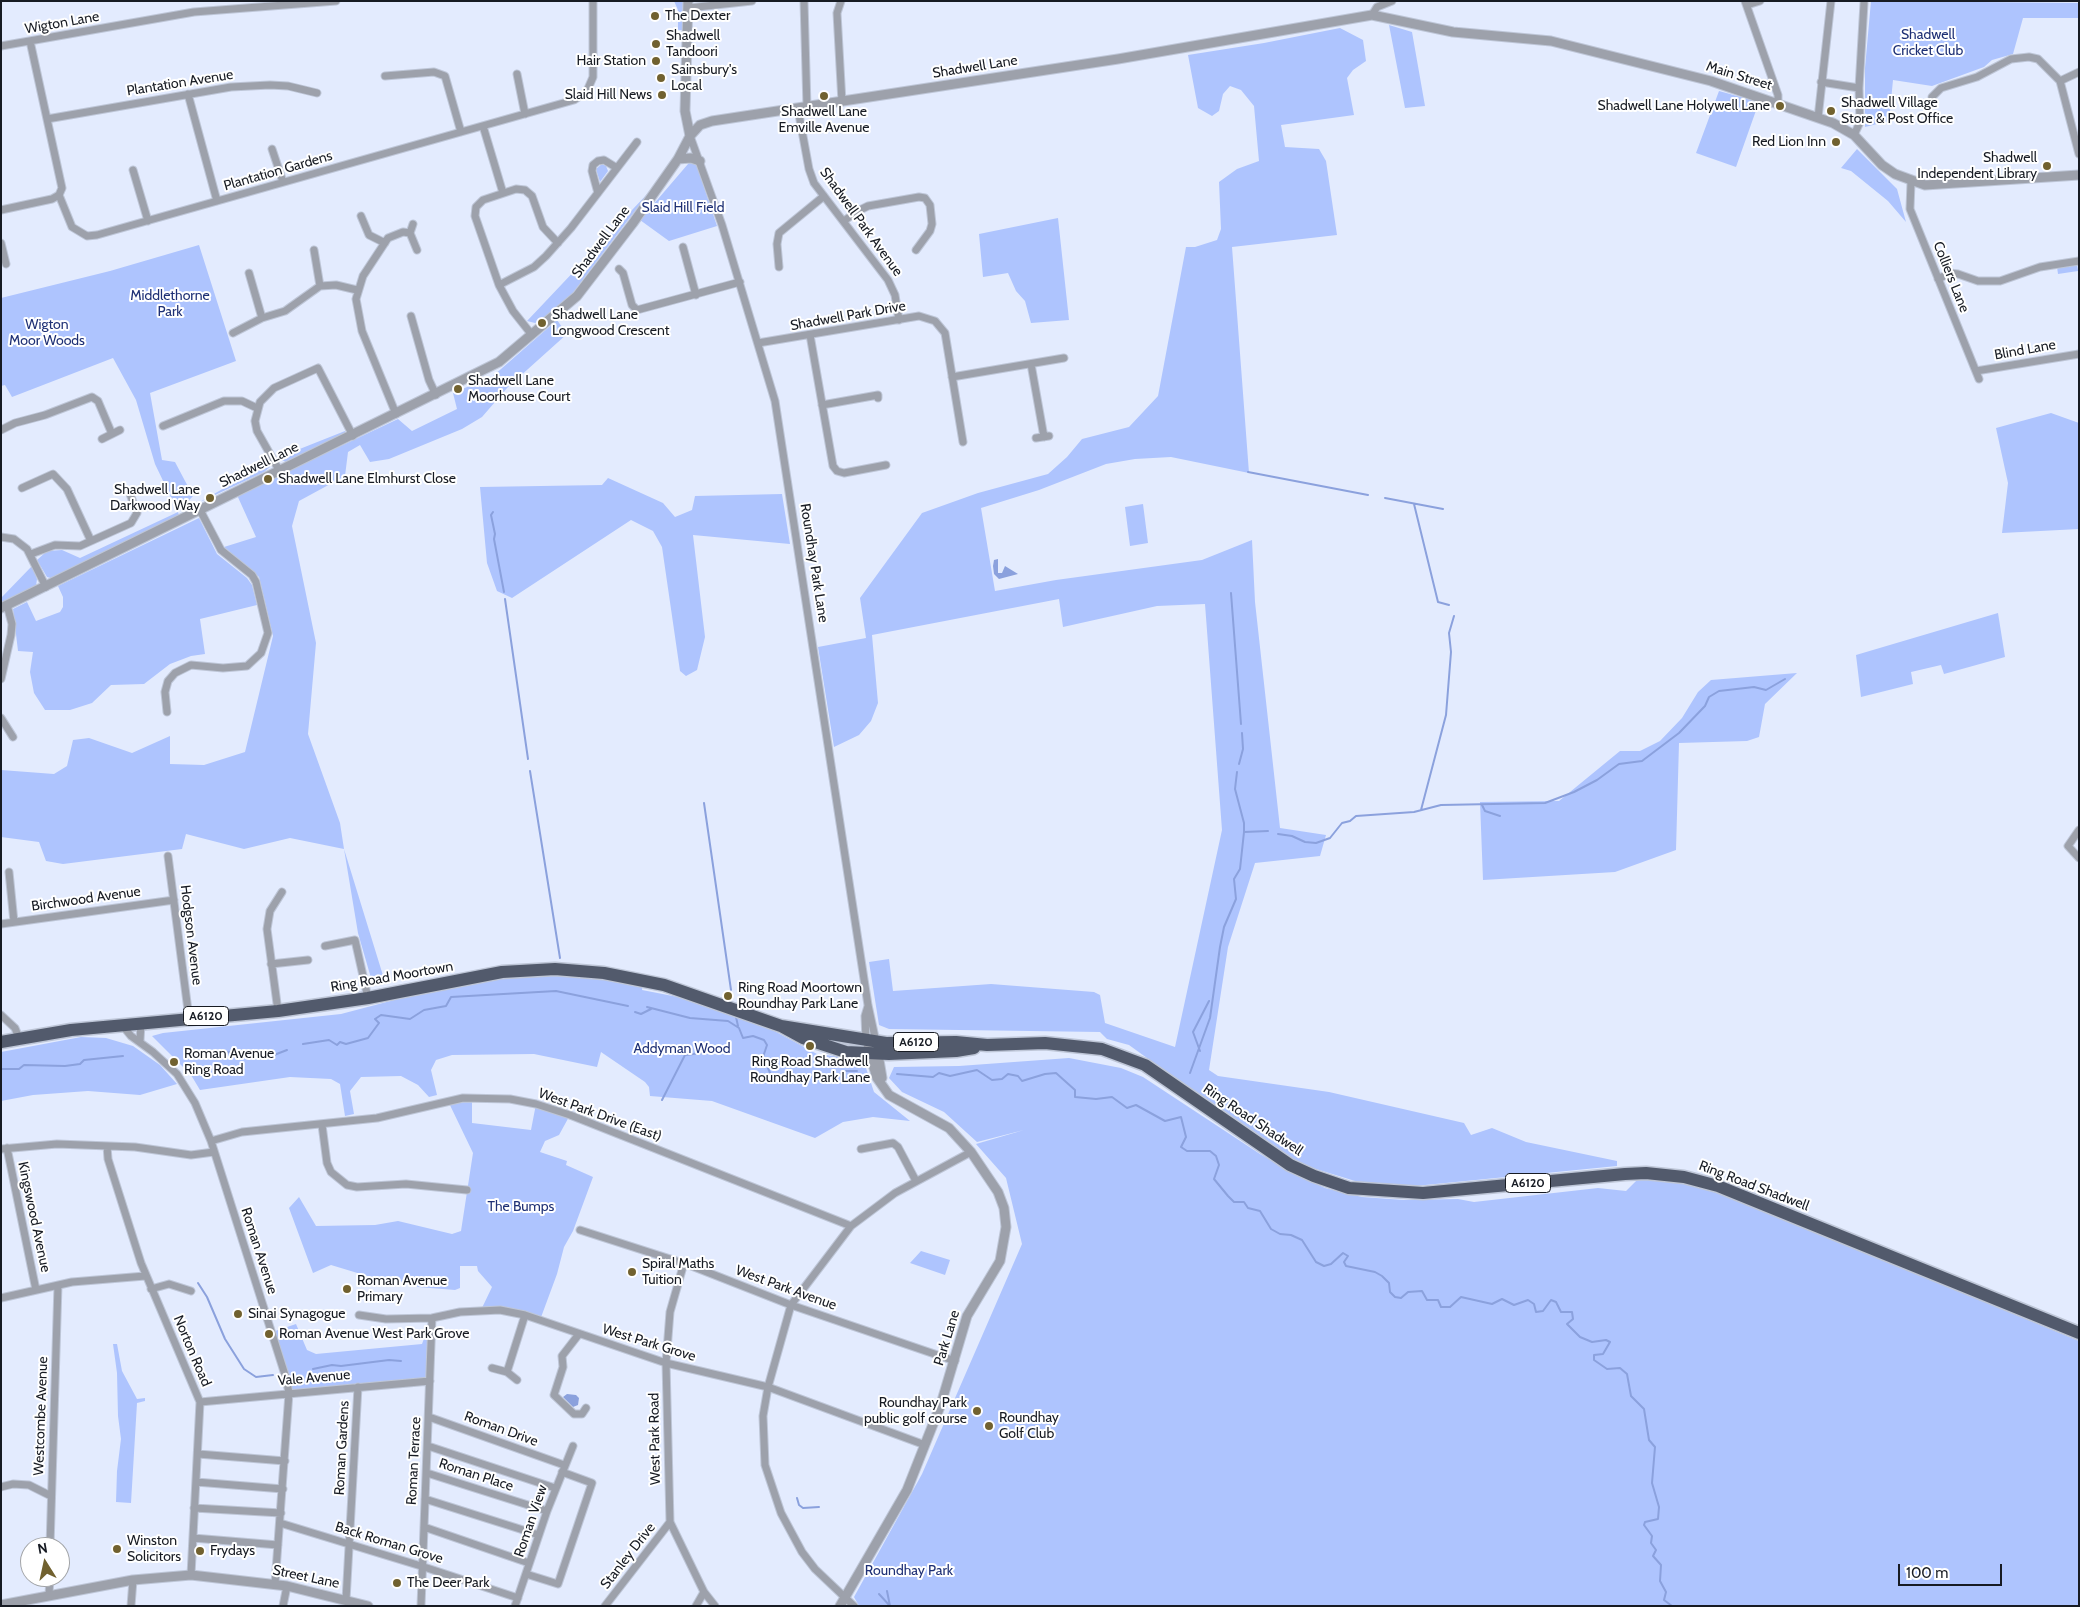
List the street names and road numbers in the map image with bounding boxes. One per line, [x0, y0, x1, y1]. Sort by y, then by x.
street label: Wigton Lane [24, 8, 100, 38]
street label: Shadwell Lane [931, 52, 1019, 82]
street label: Main Street [1704, 58, 1774, 94]
street label: Plantation Avenue [125, 66, 235, 100]
street label: Plantation Gardens [222, 147, 334, 195]
street label: Shadwell Park Avenue [816, 164, 906, 280]
street label: Shadwell Lane [568, 203, 634, 281]
street label: Colliers Lane [1929, 239, 1973, 315]
street label: Shadwell Park Drive [789, 298, 907, 334]
street label: Blind Lane [1993, 336, 2057, 364]
street label: Shadwell Lane [217, 439, 301, 491]
street label: Roundhay Park Lane [796, 502, 832, 624]
street label: Birchwood Avenue [30, 883, 142, 915]
street label: Hodgson Avenue [177, 884, 205, 986]
street label: Ring Road Moortown [329, 958, 455, 996]
road number: A6120 [184, 1006, 228, 1026]
road number: A6120 [894, 1032, 938, 1052]
street label: Ring Road Shadwell [1200, 1080, 1306, 1160]
street label: West Park Drive (East) [536, 1085, 664, 1145]
street label: Ring Road Shadwell [1696, 1157, 1812, 1215]
street label: Kingswood Avenue [14, 1160, 54, 1274]
road number: A6120 [1506, 1174, 1550, 1192]
street label: Roman Avenue [237, 1205, 281, 1297]
street label: West Park Avenue [733, 1262, 839, 1314]
street label: Park Lane [931, 1308, 963, 1368]
street label: Norton Road [170, 1313, 214, 1389]
street label: West Park Grove [600, 1321, 698, 1365]
street label: Westcombe Avenue [31, 1356, 51, 1476]
street label: Vale Avenue [277, 1366, 351, 1390]
street label: West Park Road [646, 1393, 664, 1485]
street label: Roman Gardens [331, 1400, 353, 1496]
street label: Roman Drive [462, 1408, 540, 1450]
street label: Roman Terrace [403, 1416, 425, 1506]
street label: Roman Place [437, 1455, 515, 1495]
street label: Roman View [511, 1483, 551, 1559]
street label: Back Roman Grove [333, 1519, 445, 1567]
street label: Stanley Drive [597, 1520, 659, 1592]
street label: Street Lane [271, 1562, 341, 1592]

